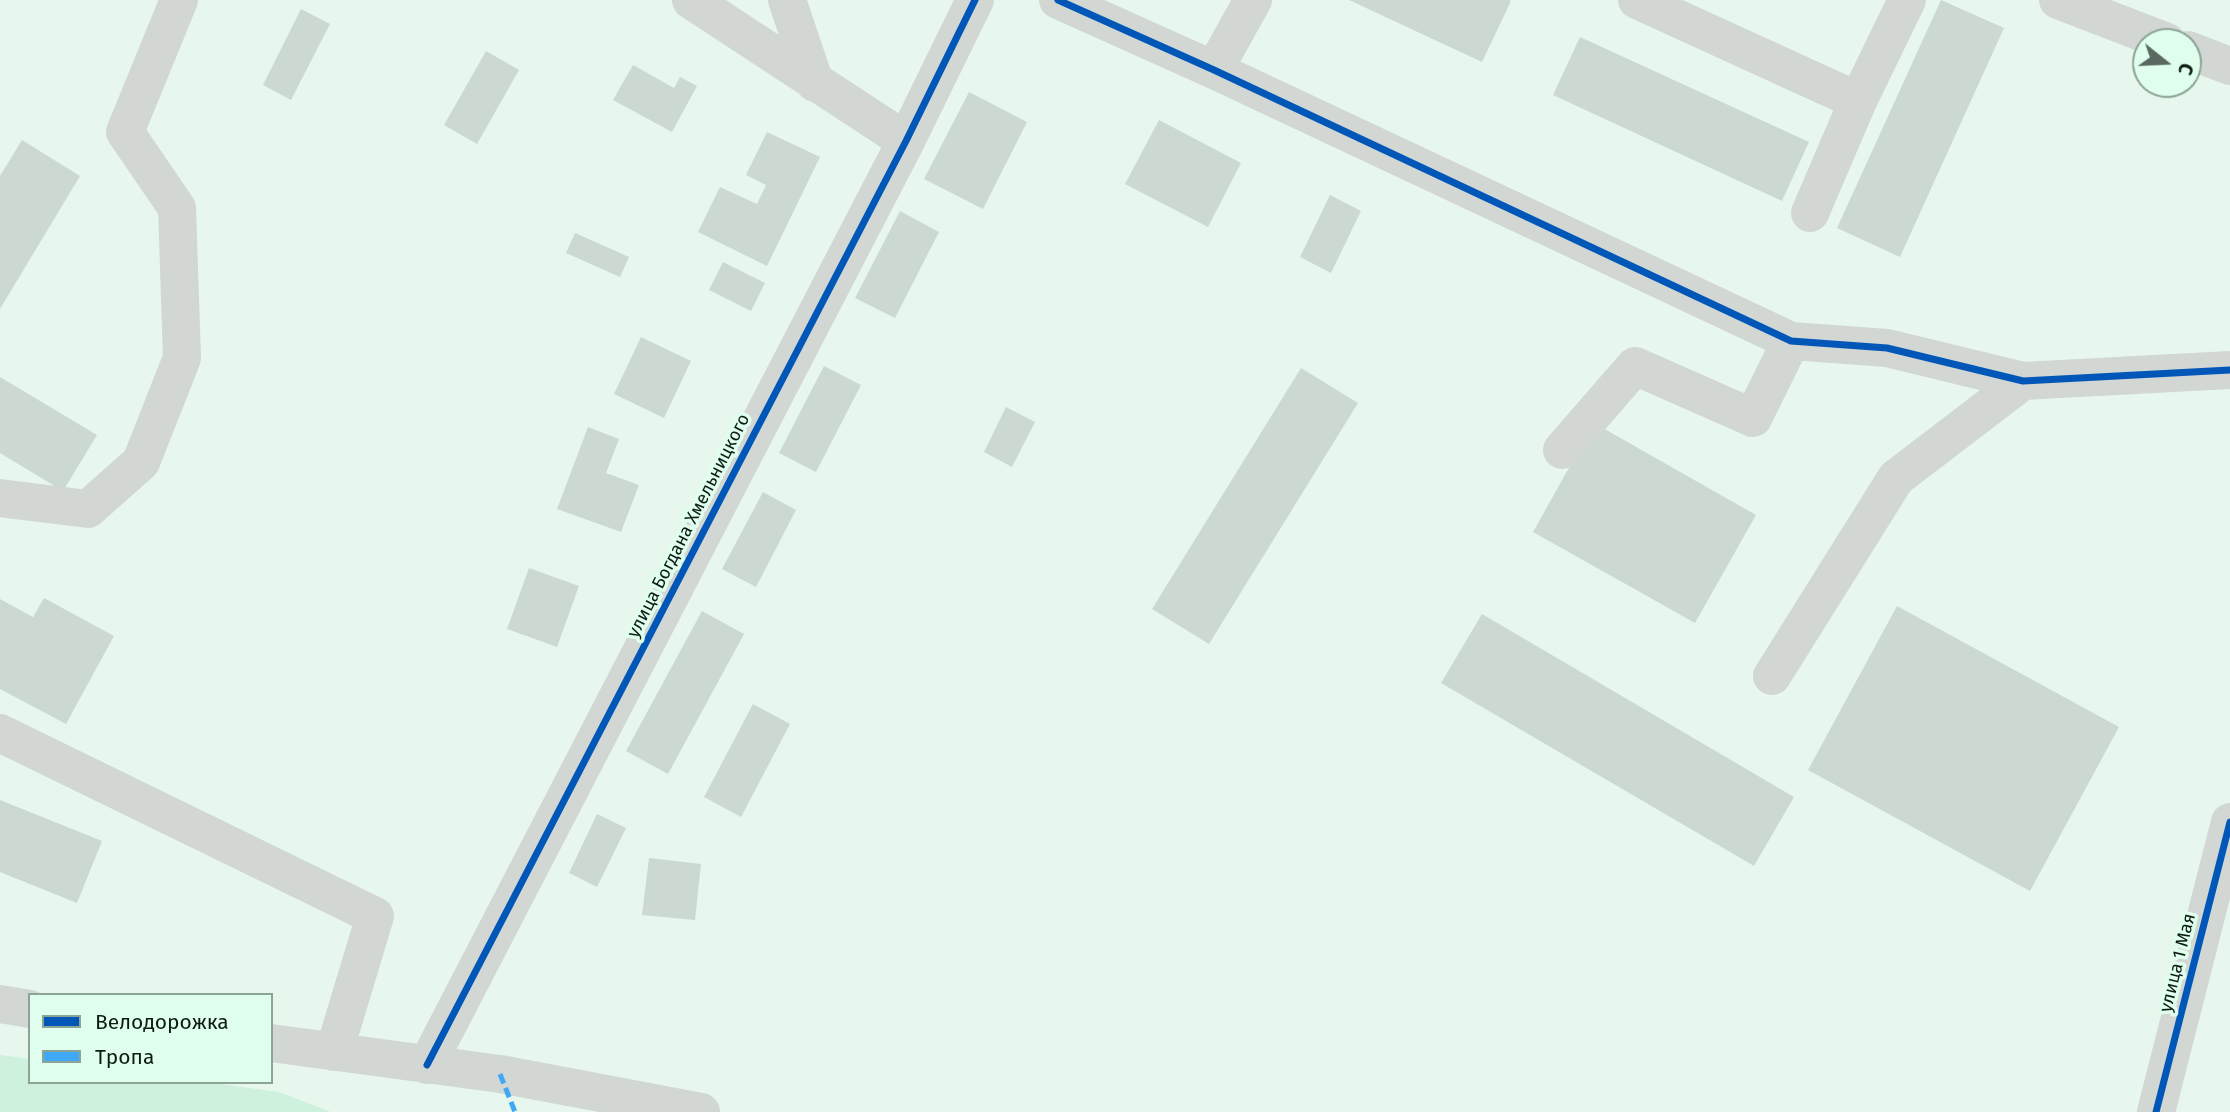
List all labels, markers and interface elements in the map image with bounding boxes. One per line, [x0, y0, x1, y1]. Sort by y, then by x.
north arrow [2132, 28, 2202, 98]
text: С [2173, 60, 2198, 78]
street label: улица Богдана Хмельницкого [623, 410, 755, 642]
street label: улица 1 Мая [2155, 911, 2201, 1015]
legend [28, 993, 273, 1084]
text: Велодорожка [95, 1009, 229, 1035]
text: Тропа [95, 1044, 154, 1070]

